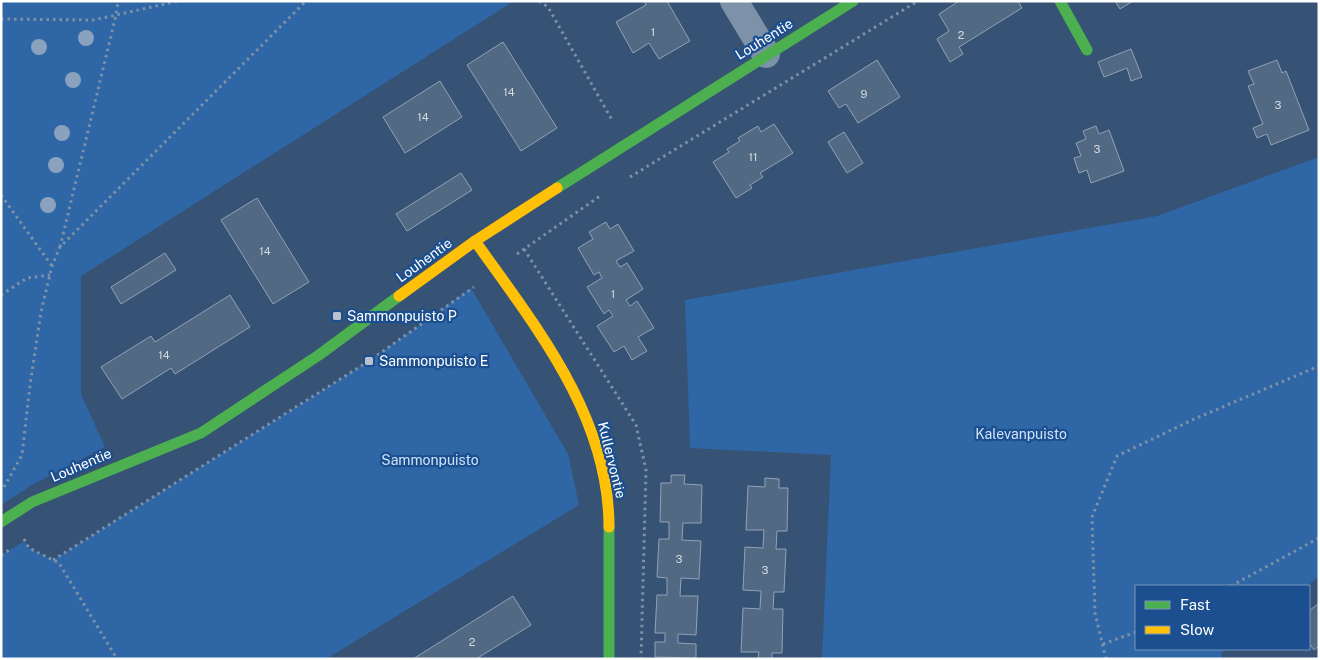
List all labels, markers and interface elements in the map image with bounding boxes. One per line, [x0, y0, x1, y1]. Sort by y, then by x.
street label: Louhentie [732, 15, 796, 63]
house number: 1 [651, 26, 655, 38]
house number: 2 [958, 29, 965, 41]
house number: 14 [503, 86, 515, 98]
house number: 9 [861, 88, 868, 100]
house number: 3 [1275, 99, 1282, 111]
house number: 14 [417, 111, 429, 123]
house number: 3 [1094, 143, 1101, 155]
house number: 11 [749, 151, 757, 163]
street label: Louhentie [393, 235, 455, 285]
house number: 14 [259, 245, 271, 257]
house number: 1 [611, 288, 615, 300]
place label: Sammonpuisto P [347, 308, 457, 324]
marker: Sammonpuisto P [331, 310, 343, 322]
house number: 14 [158, 349, 170, 361]
place label: Sammonpuisto E [379, 353, 488, 369]
marker: Sammonpuisto E [363, 355, 375, 367]
street label: Kullervontie [595, 420, 629, 500]
park label: Kalevanpuisto [975, 426, 1067, 442]
street label: Louhentie [48, 445, 114, 485]
park label: Sammonpuisto [381, 452, 479, 468]
house number: 3 [676, 553, 683, 565]
house number: 3 [762, 564, 769, 576]
legend [1135, 585, 1310, 650]
text: Fast [1180, 596, 1210, 613]
text: Slow [1180, 621, 1215, 638]
house number: 2 [469, 636, 476, 648]

